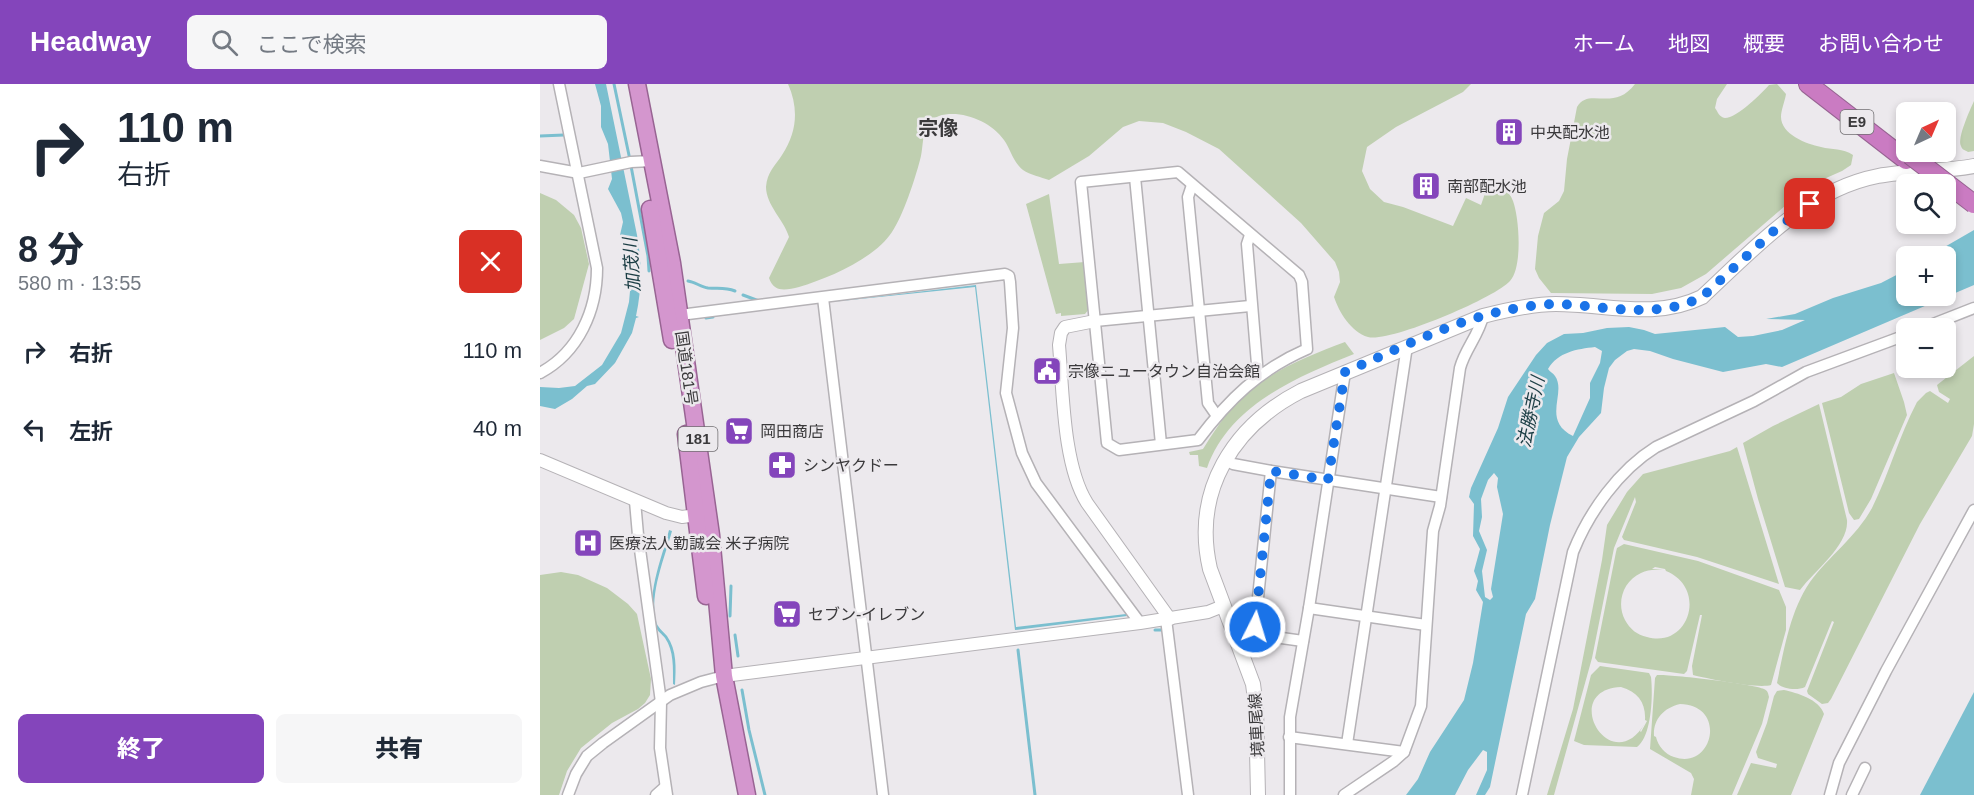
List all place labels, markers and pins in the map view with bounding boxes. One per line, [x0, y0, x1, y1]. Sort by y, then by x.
building icon: 中央配水池 [1493, 116, 1525, 148]
place label: 中央配水池 [1530, 124, 1610, 141]
building icon: 南部配水池 [1410, 170, 1442, 202]
place label: 南部配水池 [1447, 178, 1527, 195]
pin [1784, 178, 1835, 229]
public building icon: 宗像ニュータウン自治会館 [1031, 355, 1063, 387]
place label: 宗像ニュータウン自治会館 [1068, 363, 1260, 380]
supermarket icon: 岡田商店 [723, 415, 755, 447]
place label: 岡田商店 [760, 423, 824, 440]
pharmacy icon: シンヤクドー [766, 449, 798, 481]
place label: シンヤクドー [803, 457, 899, 474]
hospital icon: 医療法人勤誠会 米子病院 [572, 527, 604, 559]
place label: 医療法人勤誠会 米子病院 [609, 535, 789, 552]
supermarket icon: セブン-イレブン [771, 598, 803, 630]
place label: セブン-イレブン [808, 606, 925, 623]

